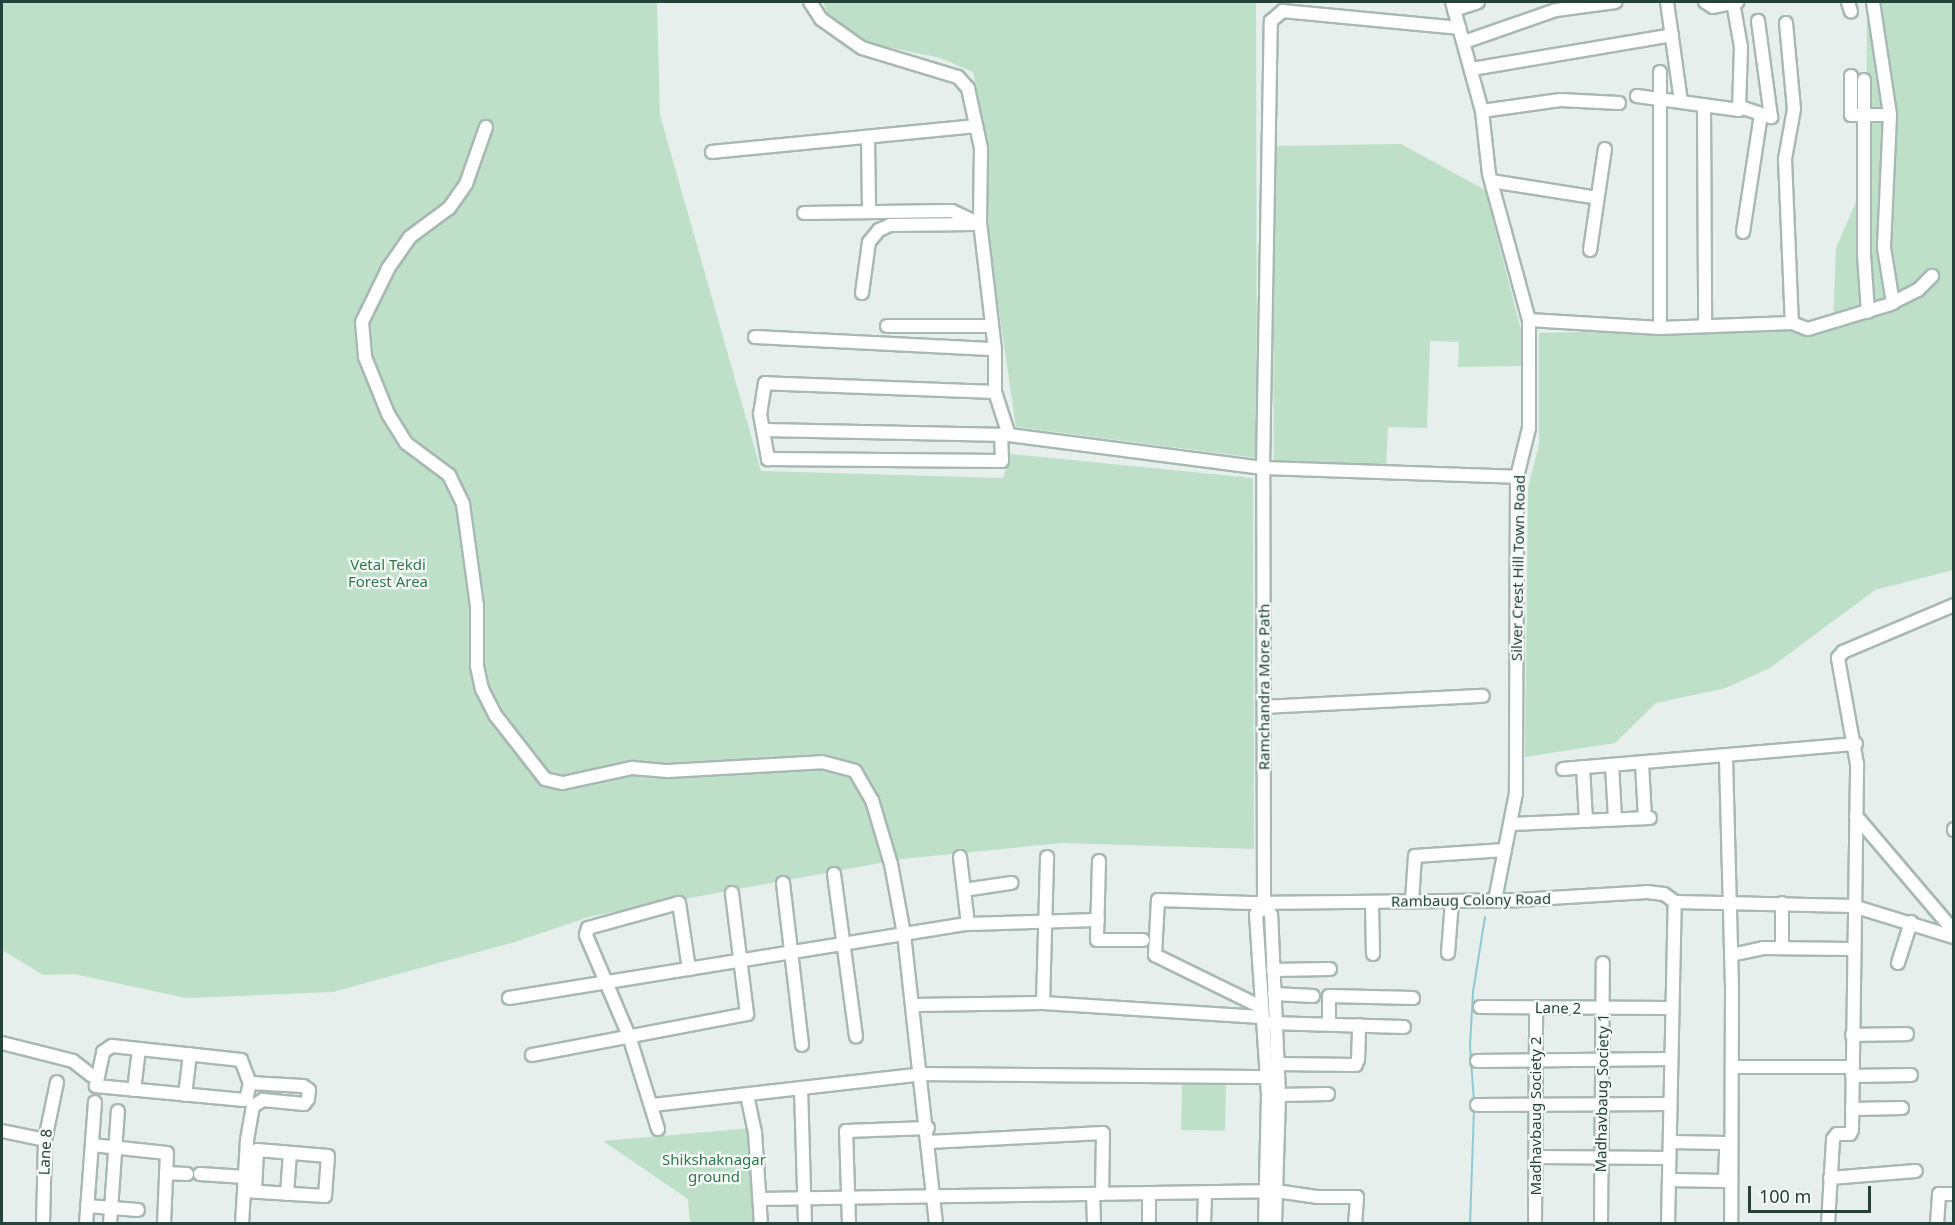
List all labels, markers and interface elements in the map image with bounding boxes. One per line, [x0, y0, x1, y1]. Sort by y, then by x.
street label: Silver Crest Hill Town Road [1507, 475, 1529, 661]
park label: Vetal Tekdi Forest Area [348, 555, 428, 590]
street label: Ramchandra More Path [1255, 604, 1273, 770]
street label: Rambaug Colony Road [1391, 890, 1551, 910]
street label: Lane 2 [1535, 999, 1581, 1017]
street label: Madhavbaug Society 1 [1592, 1013, 1612, 1173]
street label: Madhavbaug Society 2 [1527, 1037, 1545, 1195]
street label: Lane 8 [35, 1128, 55, 1176]
park label: Shikshaknagar ground [662, 1150, 766, 1185]
scale bar [1751, 1174, 1874, 1212]
text: 100 m [1759, 1184, 1811, 1208]

